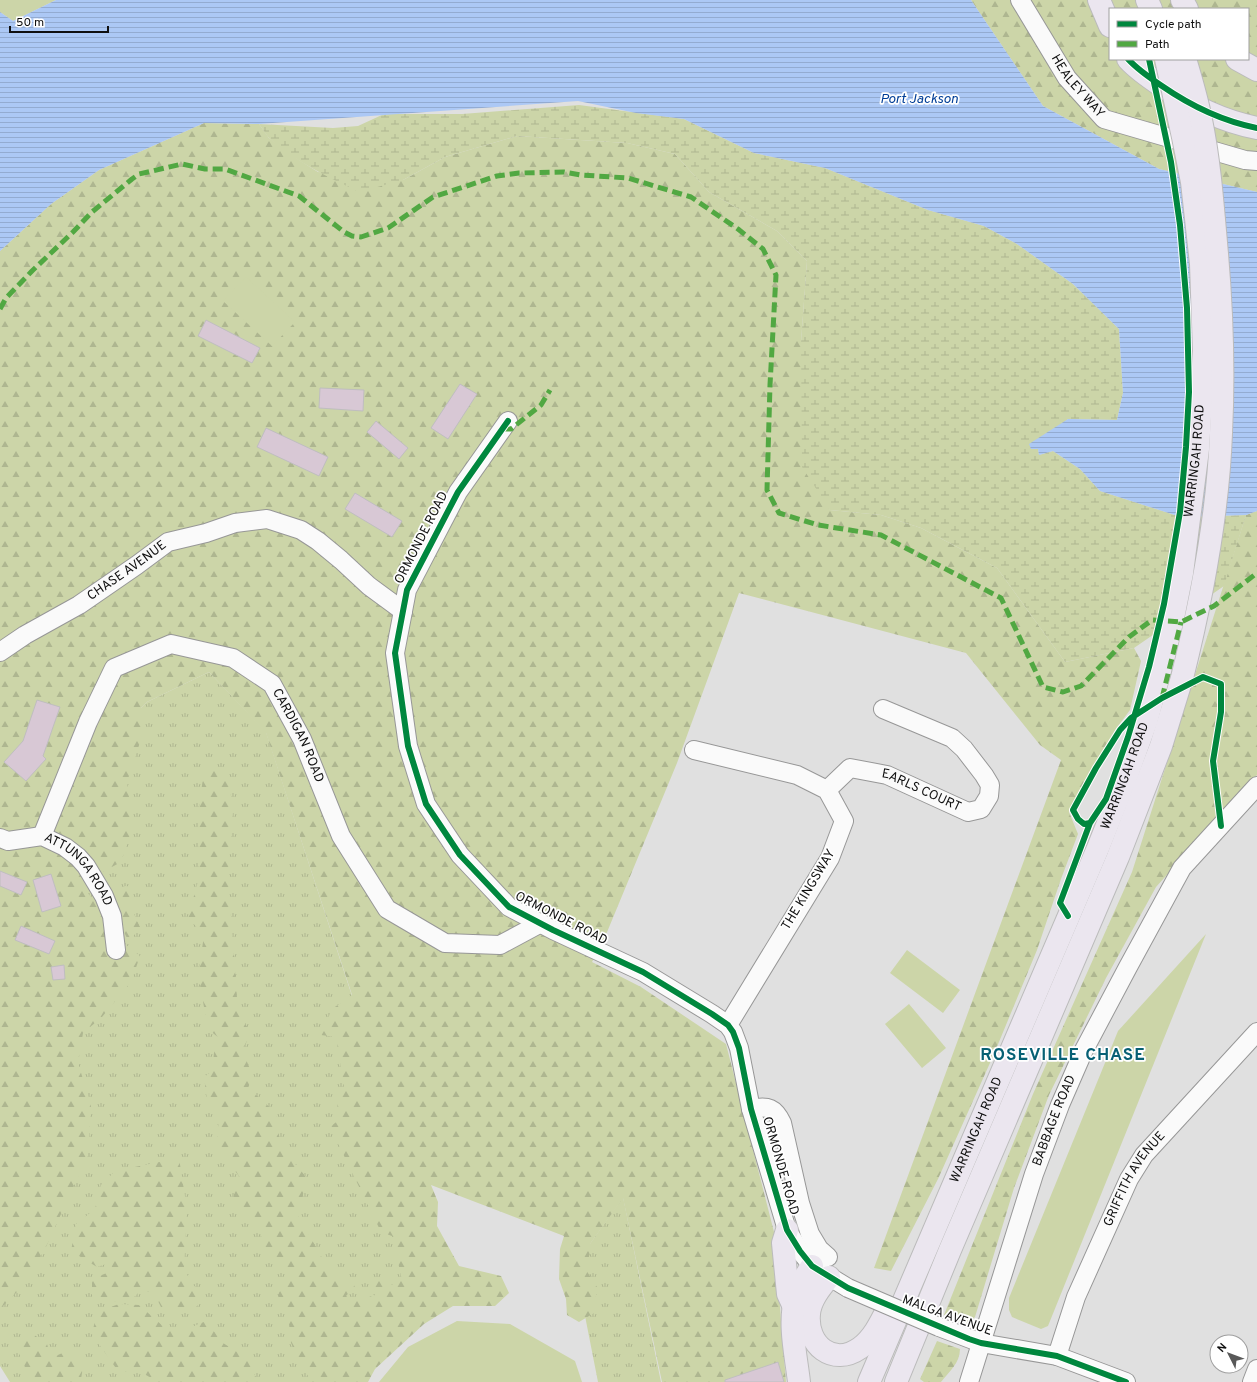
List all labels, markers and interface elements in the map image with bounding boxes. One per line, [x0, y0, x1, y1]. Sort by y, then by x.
scale bar [10, 8, 108, 34]
legend [1109, 8, 1249, 60]
text: 50 m [16, 15, 44, 31]
text: Cycle path [1145, 17, 1202, 33]
text: Path [1145, 37, 1170, 53]
street label: HEALEY WAY [1047, 52, 1108, 122]
water label: Port Jackson [880, 91, 958, 108]
street label: WARRINGAH ROAD [1181, 404, 1209, 518]
street label: ORMONDE ROAD [392, 489, 452, 587]
street label: CHASE AVENUE [85, 538, 170, 605]
street label: CARDIGAN ROAD [268, 686, 327, 785]
street label: WARRINGAH ROAD [1098, 720, 1153, 832]
street label: EARLS COURT [880, 766, 963, 816]
street label: ATTUNGA ROAD [41, 830, 115, 908]
street label: THE KINGSWAY [779, 847, 839, 933]
street label: ORMONDE ROAD [512, 889, 610, 949]
district label: ROSEVILLE CHASE [980, 1045, 1146, 1067]
street label: BABBAGE ROAD [1030, 1073, 1080, 1169]
street label: WARRINGAH ROAD [947, 1075, 1007, 1186]
street label: ORMONDE ROAD [758, 1115, 802, 1217]
street label: GRIFFITH AVENUE [1101, 1129, 1169, 1229]
street label: MALGA AVENUE [900, 1292, 994, 1340]
north arrow [1209, 1334, 1249, 1374]
text: N [1214, 1340, 1230, 1356]

